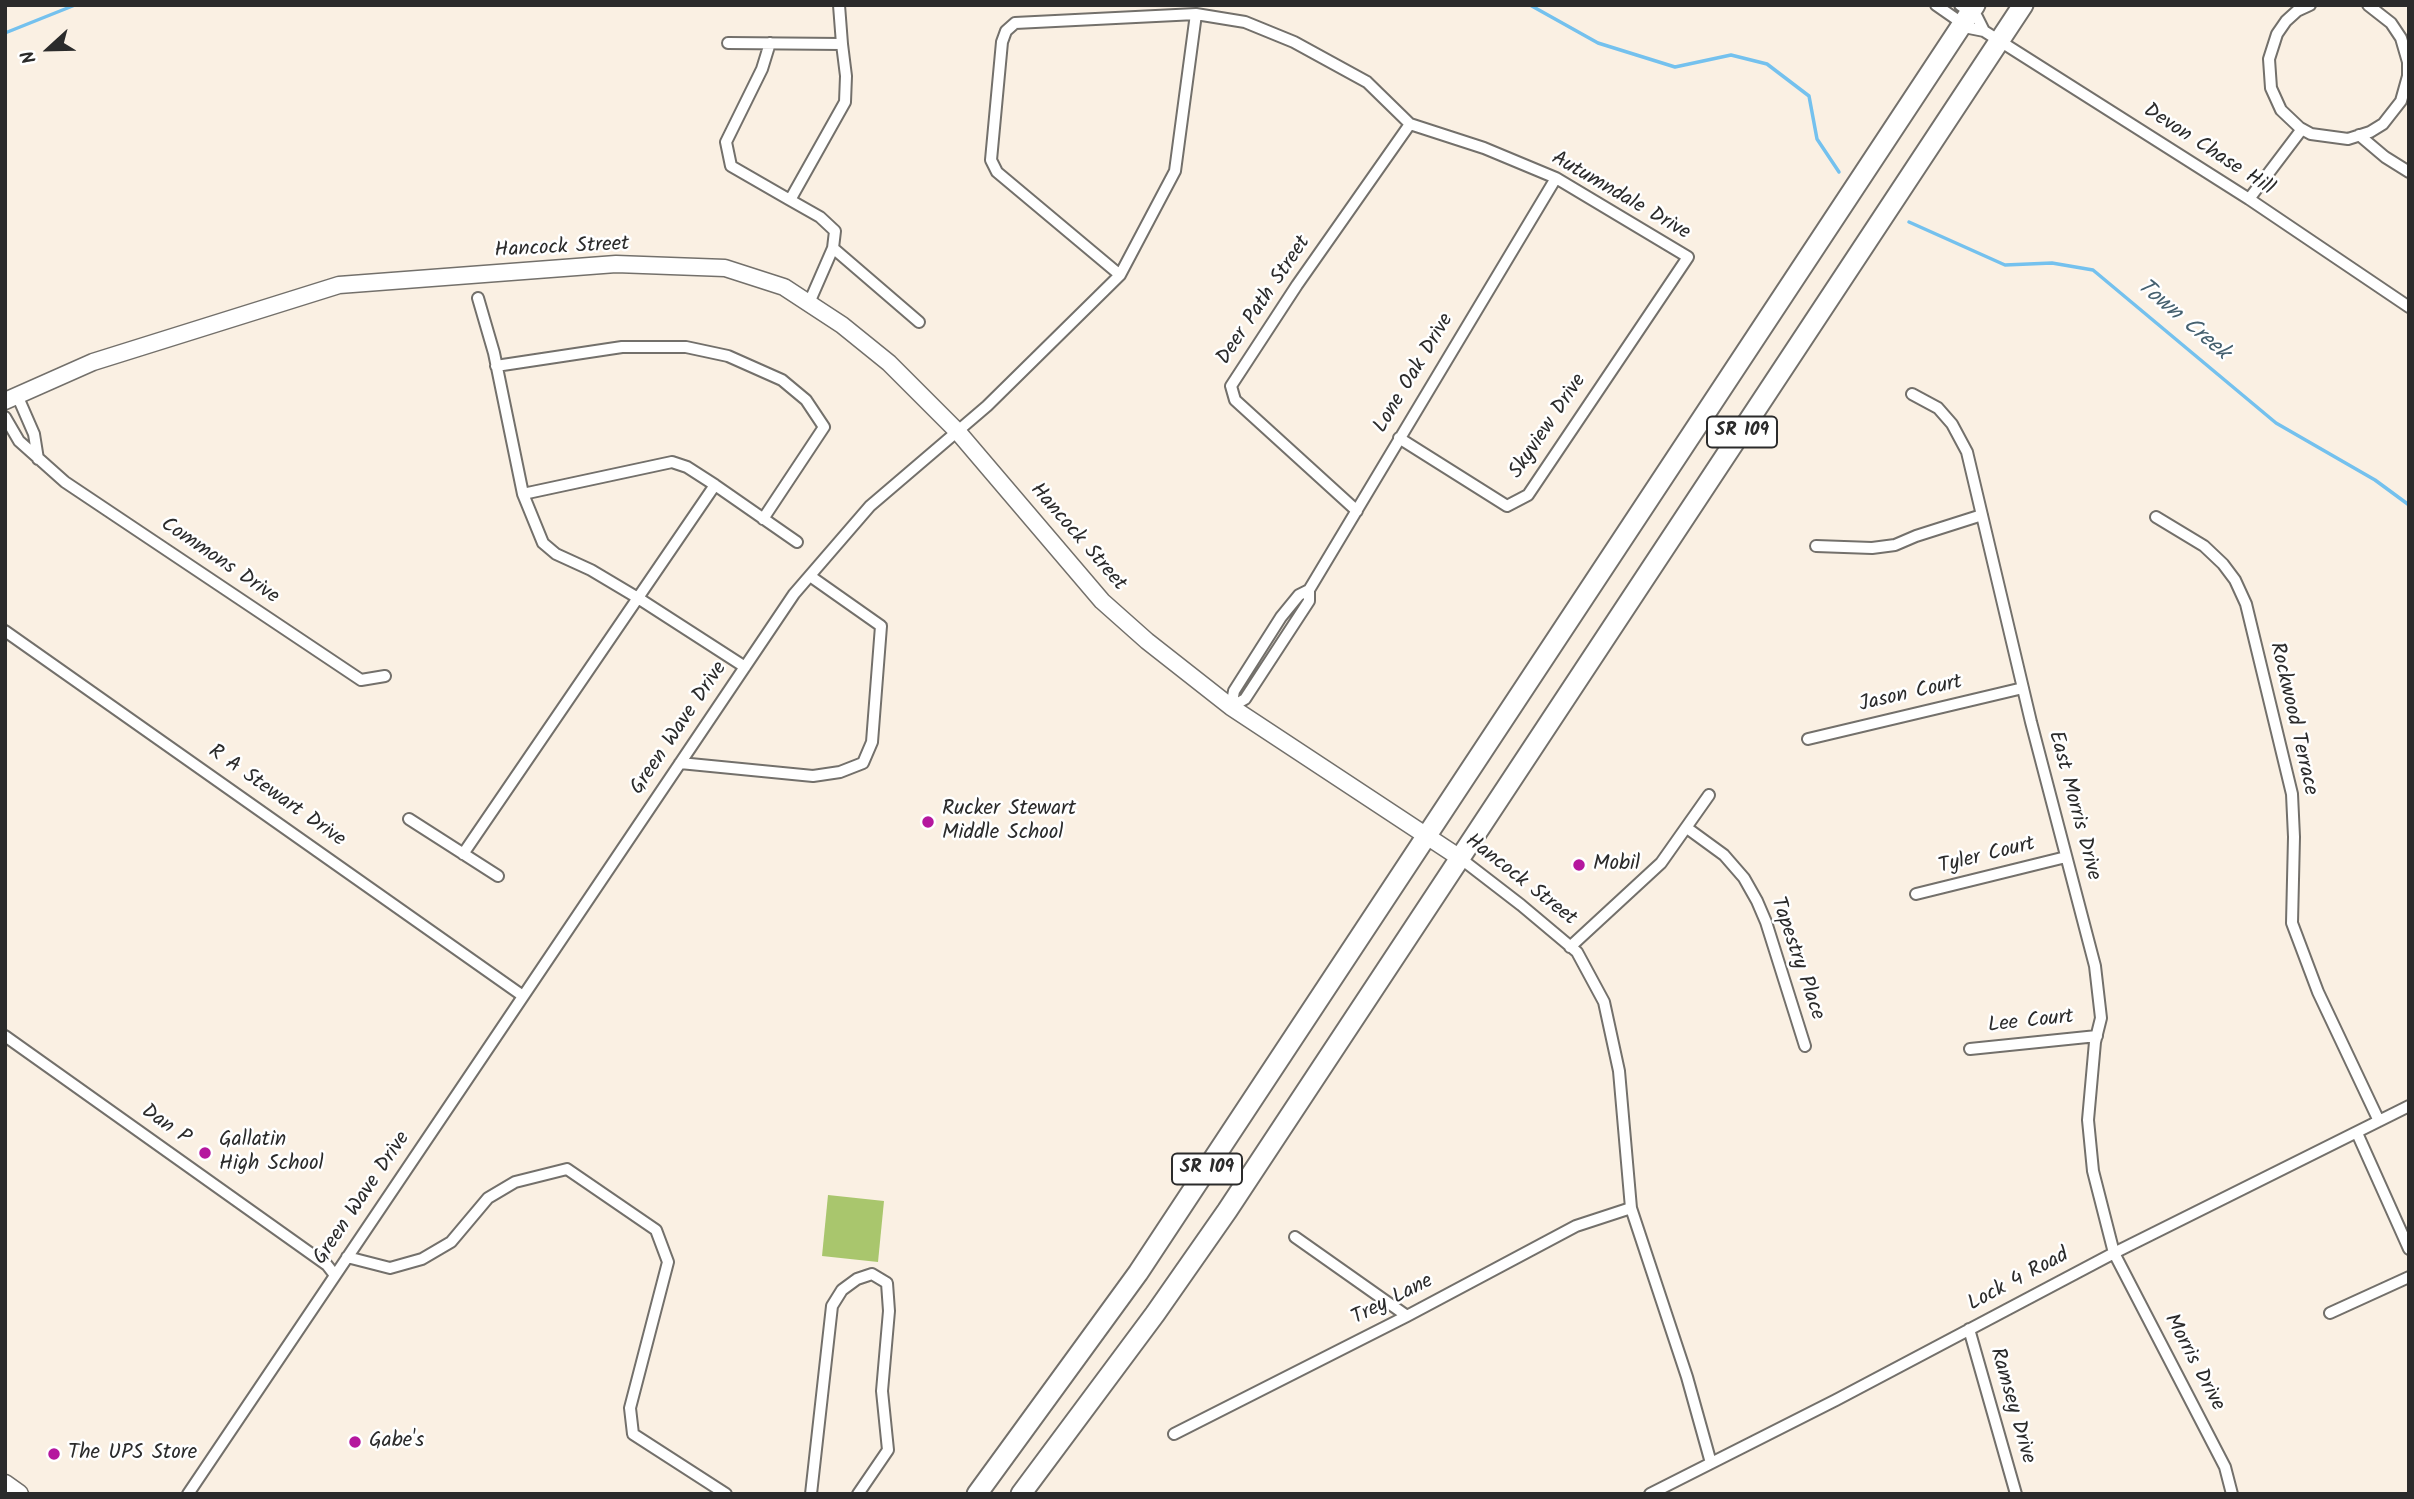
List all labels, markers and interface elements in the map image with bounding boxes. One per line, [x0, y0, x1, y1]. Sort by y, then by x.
north arrow [14, 14, 84, 84]
text: N [13, 46, 46, 68]
street label: Devon Chase Hill [2138, 99, 2278, 203]
street label: Autumndale Drive [1546, 147, 1694, 247]
street label: Deer Path Street [1213, 232, 1317, 370]
street label: Hancock Street [494, 233, 630, 265]
water label: Town Creek [2130, 274, 2234, 368]
street label: Lone Oak Drive [1369, 310, 1461, 438]
street label: Skyview Drive [1505, 370, 1593, 484]
road number: SR 109 [1707, 416, 1777, 448]
street label: Hancock Street [1023, 479, 1131, 597]
street label: Commons Drive [155, 513, 283, 611]
street label: Rockwood Terrace [2262, 640, 2322, 798]
street label: Green Wave Drive [626, 658, 734, 800]
street label: Jason Court [1857, 671, 1965, 719]
street label: East Morris Drive [2041, 728, 2105, 884]
street label: R A Stewart Drive [202, 740, 350, 854]
place label: Rucker Stewart Middle School [942, 797, 1076, 847]
marker: Rucker Stewart Middle School [920, 814, 936, 830]
street label: Hancock Street [1459, 830, 1581, 932]
street label: Tyler Court [1936, 833, 2038, 881]
place label: Mobil [1593, 852, 1640, 878]
marker: Mobil [1571, 857, 1587, 873]
street label: Tapestry Place [1763, 894, 1829, 1024]
street label: Lee Court [1987, 1006, 2075, 1040]
street label: Dan P [135, 1100, 195, 1152]
place label: Gallatin High School [219, 1128, 324, 1178]
street label: Green Wave Drive [309, 1128, 417, 1270]
marker: Gallatin High School [197, 1145, 213, 1161]
road number: SR 109 [1172, 1154, 1242, 1184]
street label: Lock 4 Road [1964, 1244, 2074, 1318]
street label: Trey Lane [1348, 1270, 1438, 1332]
street label: Morris Drive [2157, 1310, 2229, 1416]
street label: Ramsey Drive [1982, 1345, 2040, 1467]
place label: Gabe's [369, 1429, 424, 1455]
marker: Gabe's [347, 1434, 363, 1450]
place label: The UPS Store [68, 1441, 197, 1467]
marker: The UPS Store [46, 1446, 62, 1462]

